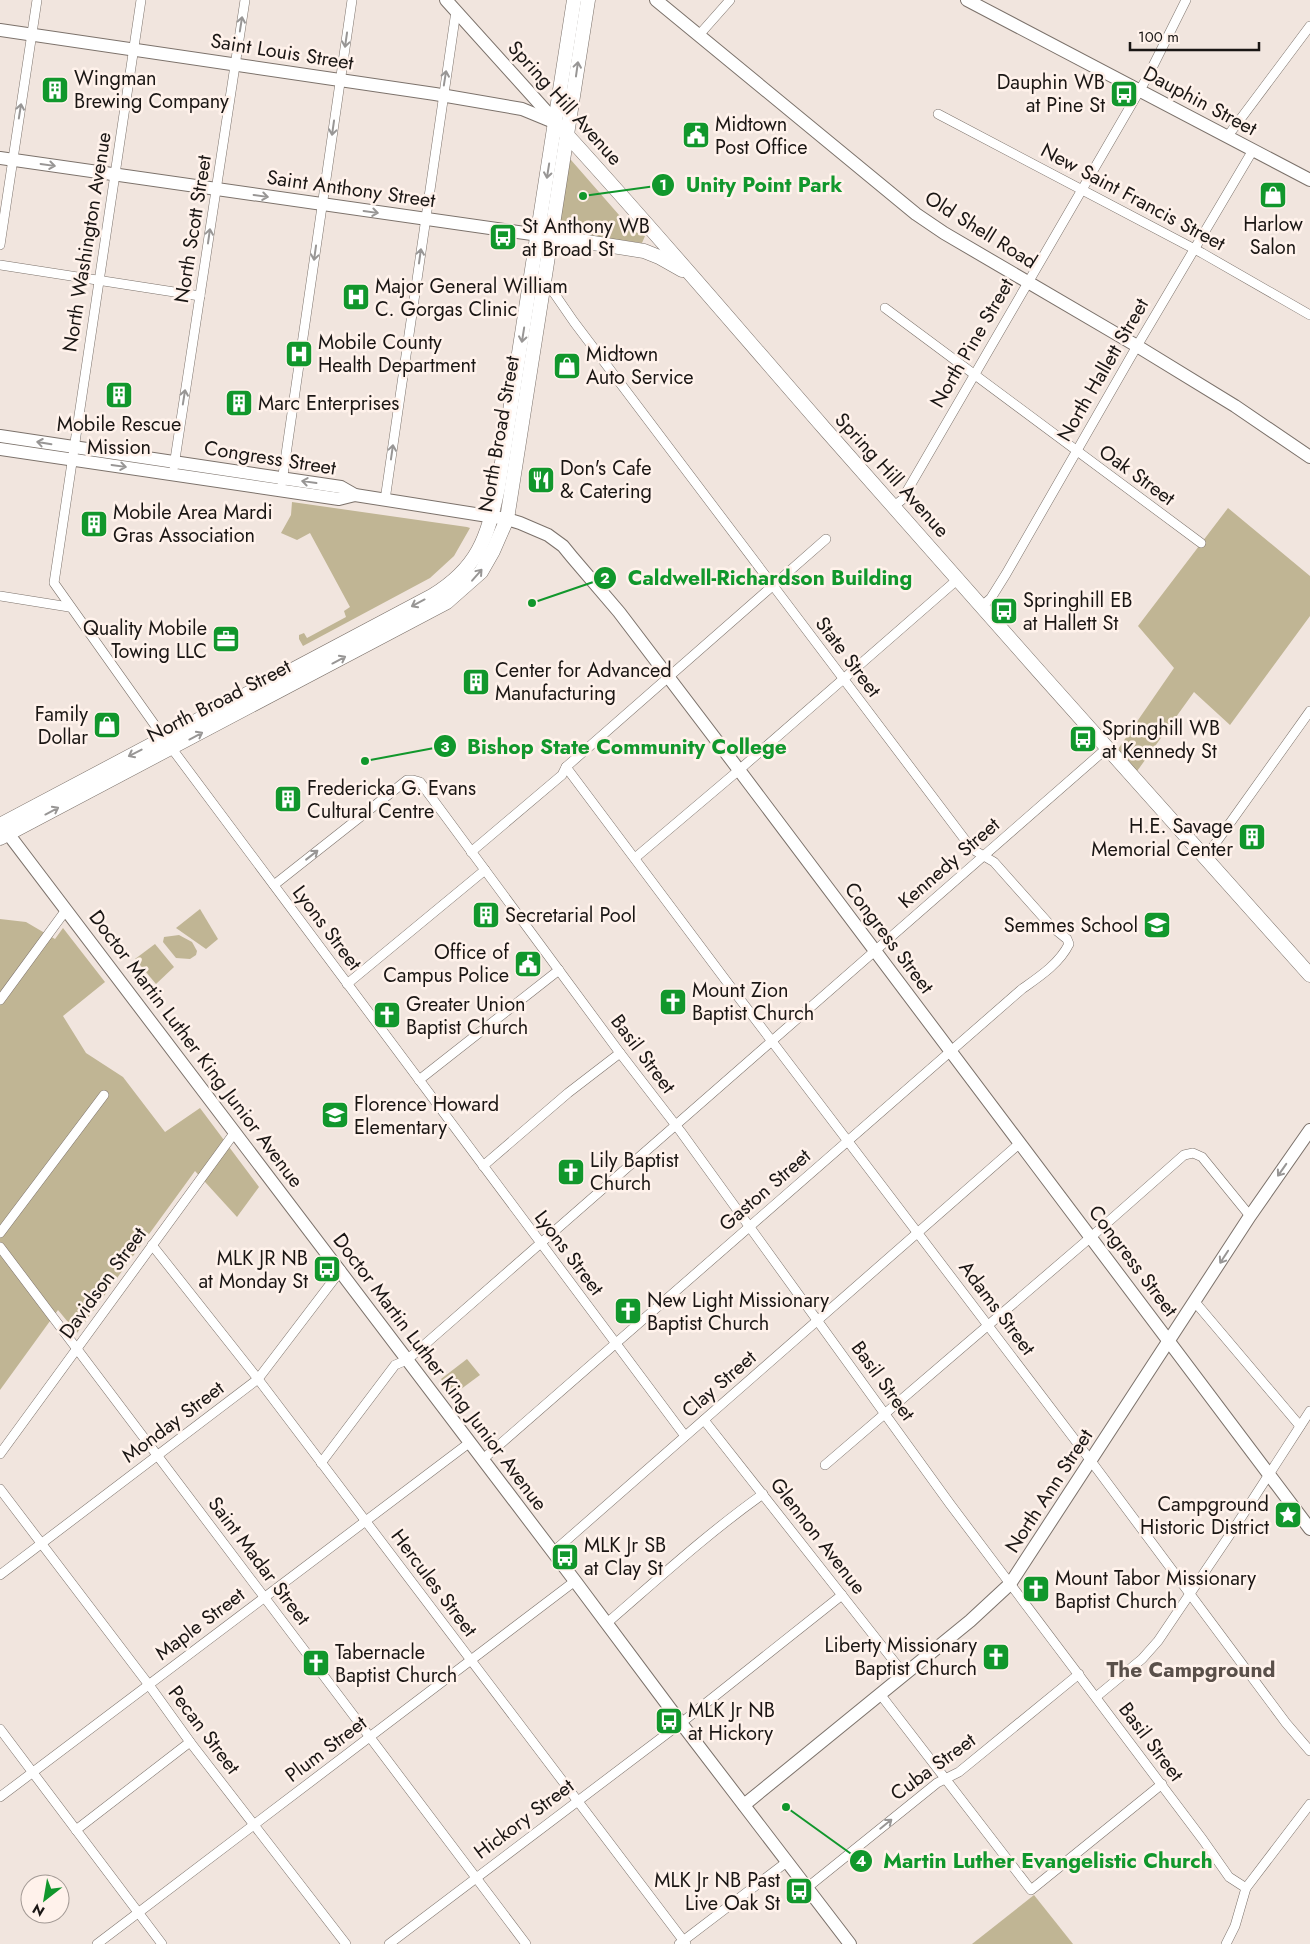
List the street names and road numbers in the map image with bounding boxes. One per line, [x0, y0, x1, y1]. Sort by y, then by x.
street label: Saint Louis Street [208, 26, 356, 78]
street label: Spring Hill Avenue [501, 34, 629, 172]
street label: Dauphin Street [1138, 59, 1262, 143]
street label: North Washington Avenue [55, 130, 119, 354]
street label: New Saint Francis Street [1036, 136, 1231, 258]
street label: North Scott Street [167, 153, 219, 305]
street label: Saint Anthony Street [265, 163, 437, 215]
street label: Old Shell Road [919, 184, 1043, 276]
street label: North Pine Street [923, 273, 1021, 413]
street label: North Hallett Street [1050, 293, 1156, 447]
street label: North Broad Street [471, 354, 527, 514]
street label: Spring Hill Avenue [828, 406, 956, 544]
street label: Congress Street [202, 433, 338, 483]
street label: Oak Street [1093, 437, 1181, 513]
street label: State Street [808, 611, 888, 704]
street label: North Broad Street [142, 652, 296, 750]
street label: Kennedy Street [892, 811, 1006, 915]
street label: Congress Street [837, 876, 941, 1000]
street label: Lyons Street [285, 879, 369, 977]
street label: Doctor Martin Luther King Junior Avenue [82, 904, 310, 1194]
street label: Basil Street [604, 1008, 682, 1100]
street label: Gaston Street [713, 1142, 817, 1238]
street label: Congress Street [1081, 1199, 1185, 1323]
street label: Lyons Street [527, 1204, 611, 1302]
street label: Davidson Street [53, 1221, 154, 1345]
street label: Doctor Martin Luther King Junior Avenue [326, 1227, 554, 1517]
street label: Adams Street [952, 1255, 1042, 1361]
street label: Basil Street [844, 1335, 922, 1427]
street label: Clay Street [675, 1343, 763, 1425]
street label: Monday Street [116, 1374, 230, 1470]
street label: North Ann Street [998, 1423, 1100, 1559]
street label: Glennon Avenue [763, 1471, 873, 1601]
street label: Saint Madar Street [201, 1491, 317, 1632]
street label: Hercules Street [384, 1523, 484, 1643]
street label: Maple Street [149, 1580, 251, 1667]
street label: Pecan Street [161, 1680, 247, 1780]
street label: Basil Street [1112, 1696, 1190, 1788]
street label: Plum Street [279, 1709, 373, 1789]
street label: Cuba Street [884, 1726, 982, 1808]
street label: Hickory Street [468, 1772, 580, 1866]

